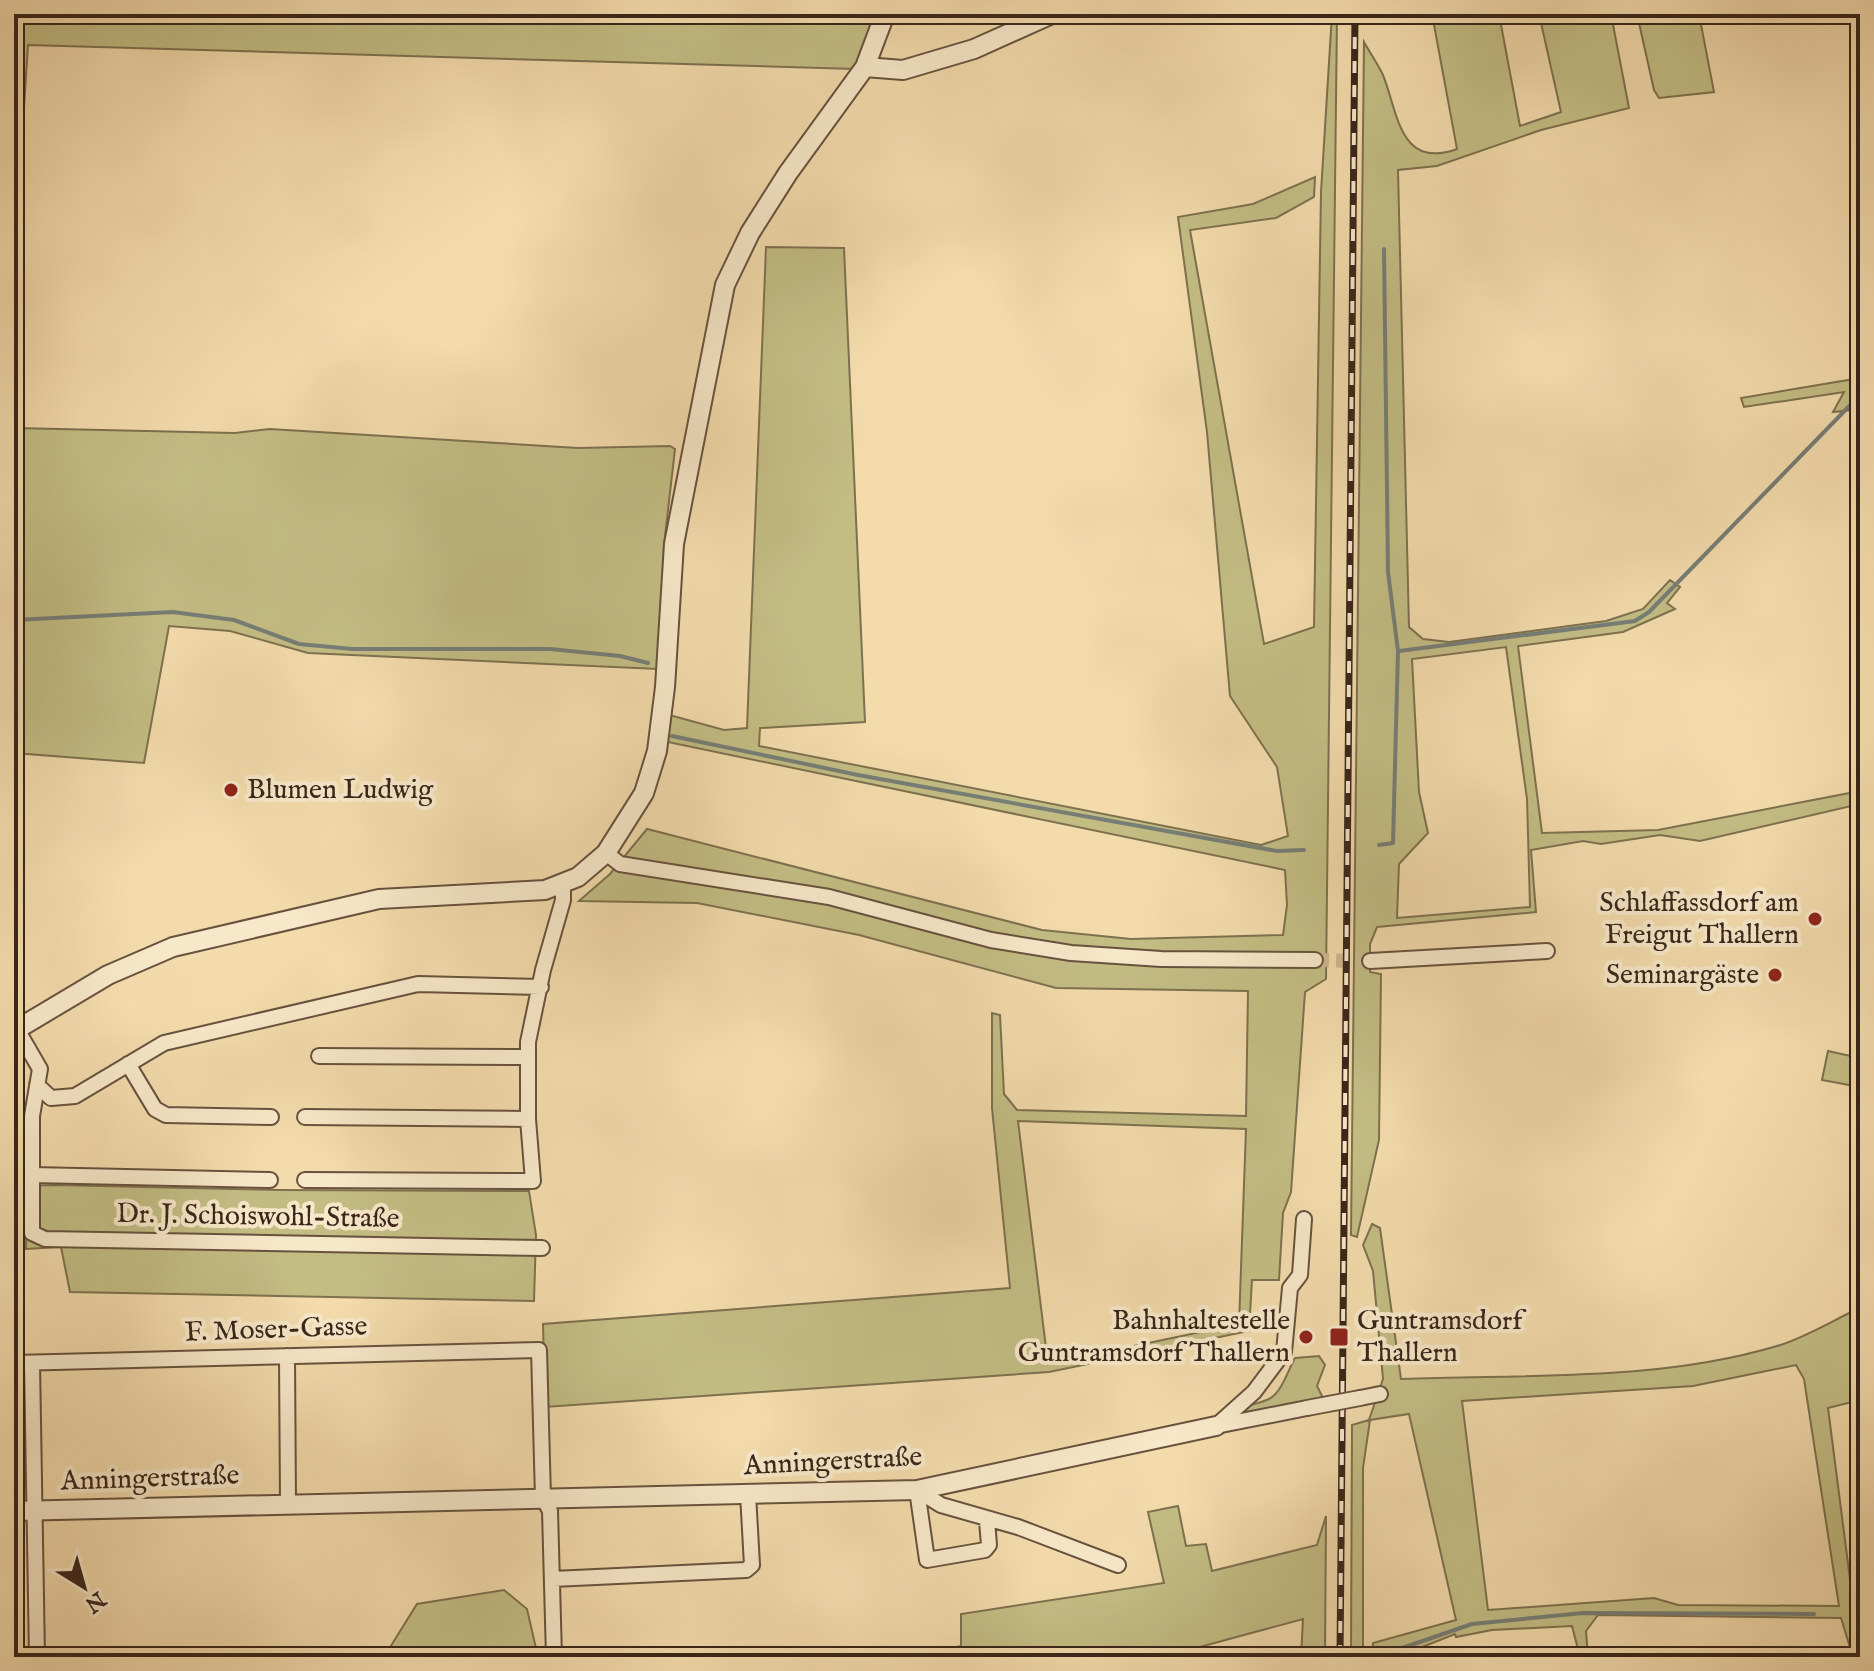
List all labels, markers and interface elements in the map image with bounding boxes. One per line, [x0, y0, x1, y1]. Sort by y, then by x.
place label: Blumen Ludwig [247, 773, 434, 808]
marker: Blumen Ludwig [222, 781, 240, 799]
place label: Schlaffassdorf am Freigut Thallern [1599, 886, 1799, 953]
marker: Schlaffassdorf am Freigut Thallern [1806, 910, 1824, 928]
place label: Seminargäste [1606, 958, 1759, 993]
marker: Seminargäste [1766, 966, 1784, 984]
street label: Dr. J. Schoiswohl-Straße [116, 1197, 400, 1237]
place label: Bahnhaltestelle Guntramsdorf Thallern [1018, 1304, 1290, 1371]
place label: Guntramsdorf Thallern [1357, 1304, 1527, 1371]
street label: F. Moser-Gasse [184, 1309, 368, 1351]
marker: Guntramsdorf Thallern [1328, 1326, 1350, 1348]
marker: Bahnhaltestelle Guntramsdorf Thallern [1297, 1328, 1315, 1346]
street label: Anningerstraße [742, 1440, 923, 1484]
street label: Anningerstraße [59, 1458, 240, 1500]
north arrow [44, 1547, 124, 1627]
text: N [79, 1584, 112, 1618]

